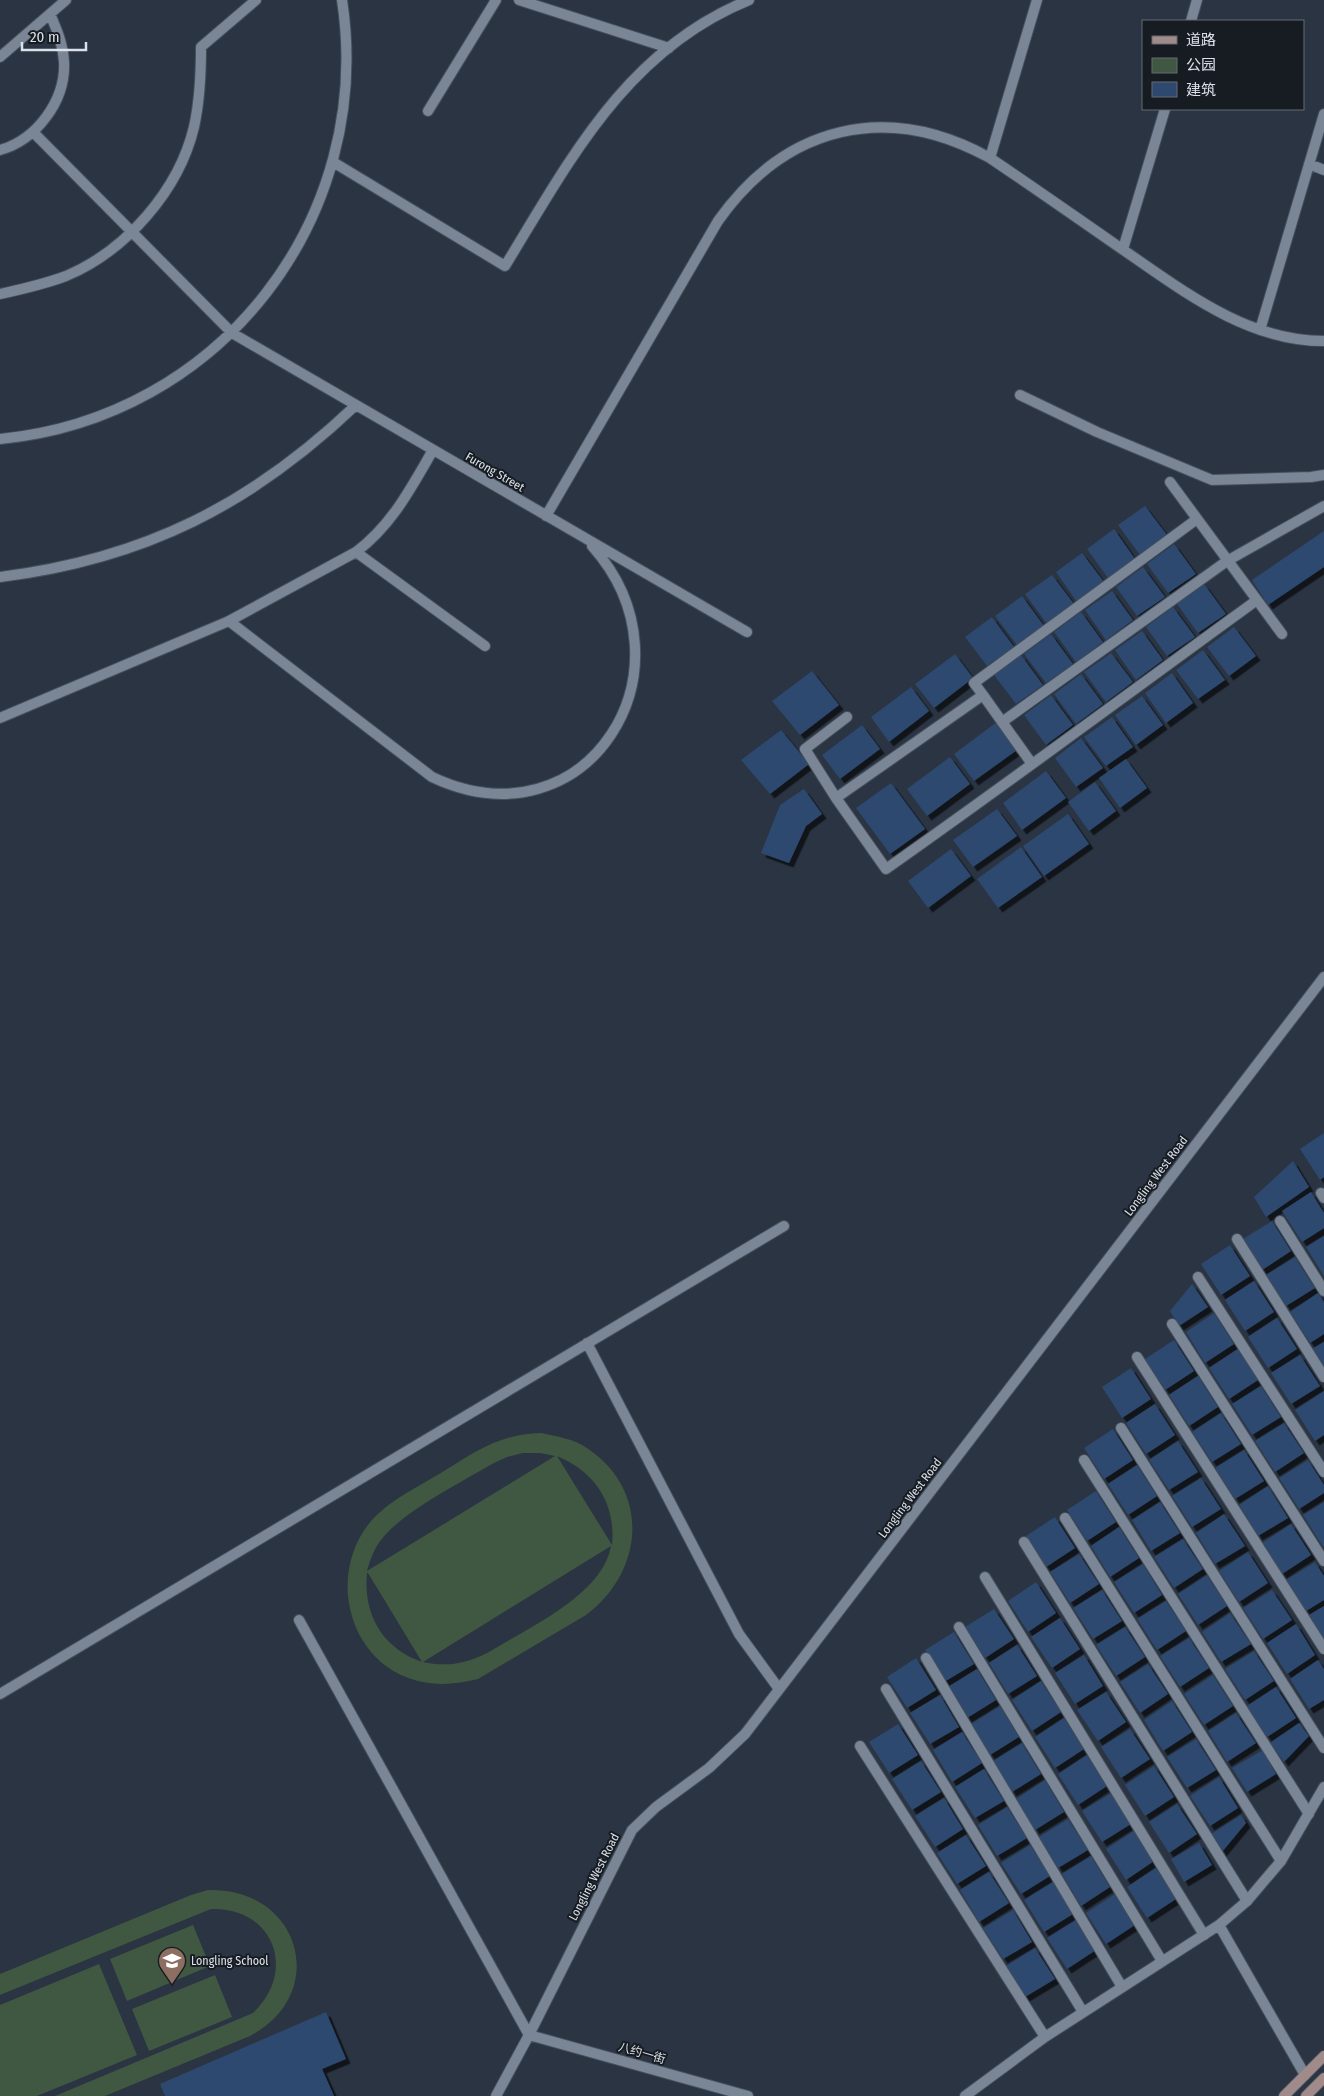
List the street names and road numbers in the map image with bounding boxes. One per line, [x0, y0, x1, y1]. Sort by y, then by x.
street label: Furong Street [463, 450, 527, 494]
street label: Longling West Road [1122, 1134, 1190, 1218]
street label: Longling West Road [876, 1456, 944, 1540]
street label: Longling West Road [566, 1831, 622, 1923]
street label: 八约一街 [617, 2040, 667, 2066]

